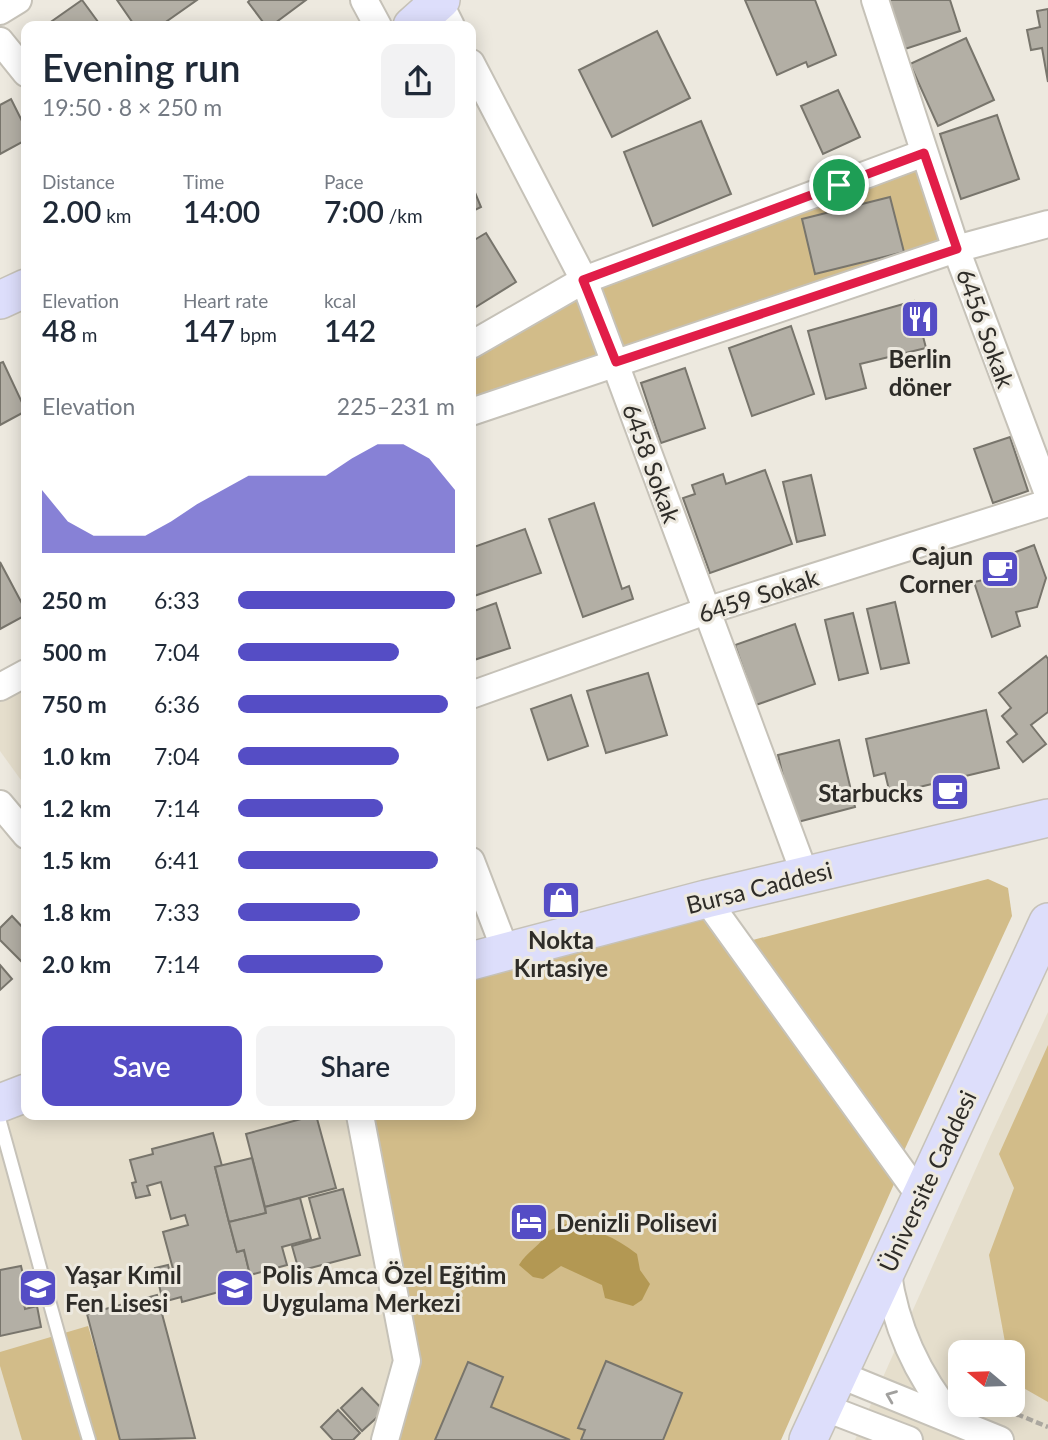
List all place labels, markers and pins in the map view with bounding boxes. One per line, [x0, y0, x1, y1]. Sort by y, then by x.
pin [809, 155, 869, 215]
restaurant icon: Berlin döner [899, 298, 941, 340]
place label: Berlin döner [888, 344, 952, 401]
place label: Cajun Corner [899, 541, 973, 598]
cafe icon: Cajun Corner [979, 548, 1021, 590]
cafe icon: Starbucks [929, 771, 971, 813]
place label: Starbucks [818, 778, 923, 807]
shop icon: Nokta Kırtasiye [540, 879, 582, 921]
place label: Nokta Kırtasiye [514, 925, 608, 982]
hotel icon: Denizli Polisevi [508, 1201, 550, 1243]
place label: Denizli Polisevi [556, 1208, 717, 1237]
place label: Yaşar Kımıl Fen Lisesi [64, 1260, 182, 1317]
place label: Polis Amca Özel Eğitim Uygulama Merkezi [262, 1260, 506, 1317]
school or university icon: Yaşar Kımıl Fen Lisesi [17, 1267, 59, 1309]
school or university icon: Polis Amca Özel Eğitim Uygulama Merkezi [214, 1267, 256, 1309]

